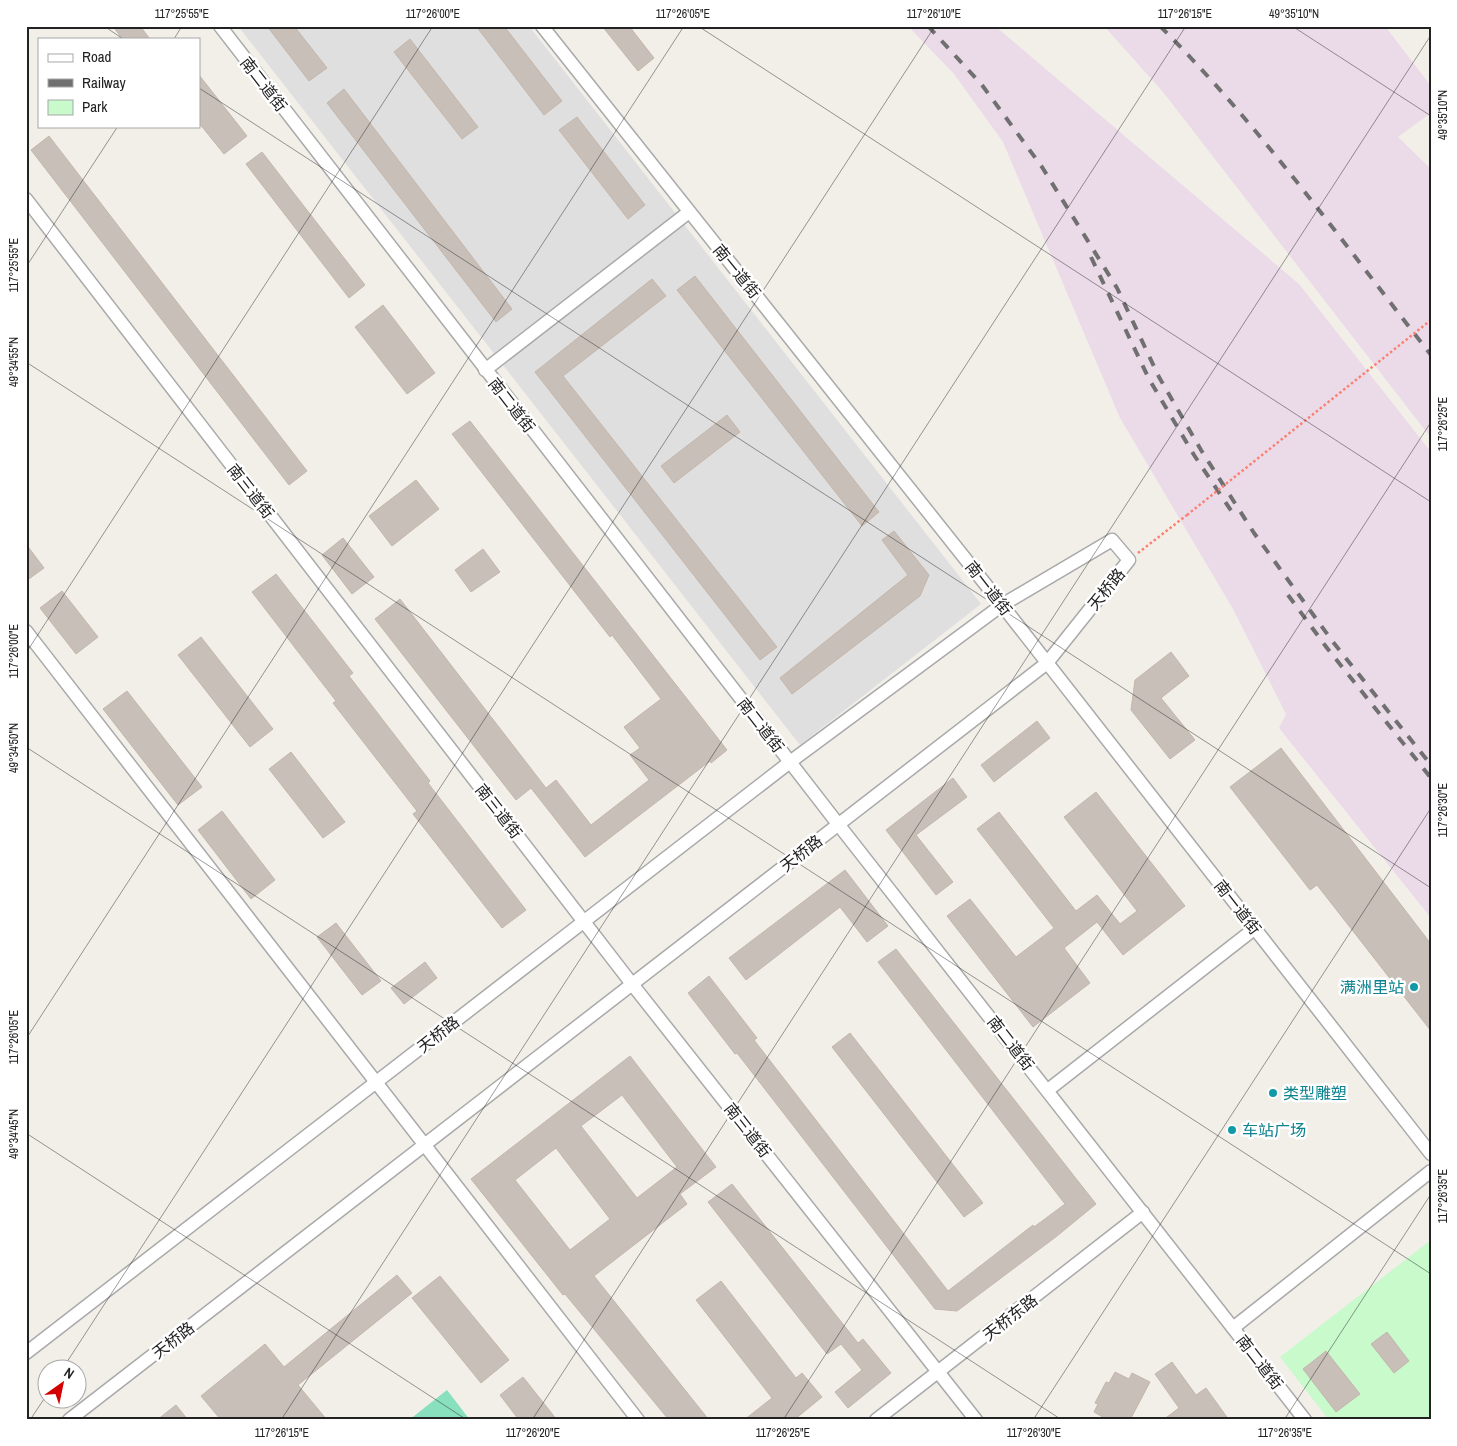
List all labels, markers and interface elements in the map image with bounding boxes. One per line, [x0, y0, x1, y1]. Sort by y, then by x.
text: 117°25'55"E [155, 6, 209, 22]
text: 117°26'00"E [406, 6, 460, 22]
text: 117°26'05"E [656, 6, 710, 22]
text: 117°26'10"E [907, 6, 961, 22]
text: 117°26'15"E [1158, 6, 1212, 22]
text: 49°35'10"N [1269, 6, 1319, 22]
legend [38, 38, 200, 128]
text: Road [82, 46, 111, 67]
street label: 南二道街 [236, 52, 292, 116]
text: Railway [82, 72, 127, 93]
text: 49°35'10"N [1435, 90, 1451, 140]
text: Park [82, 96, 108, 117]
text: 117°25'55"E [6, 238, 22, 292]
street label: 南一道街 [708, 239, 766, 303]
text: 49°34'55"N [6, 337, 22, 387]
street label: 南二道街 [484, 373, 540, 437]
text: 117°26'25"E [1435, 397, 1451, 451]
street label: 南三道街 [223, 459, 279, 523]
street label: 南一道街 [961, 556, 1017, 620]
street label: 天桥路 [1082, 563, 1130, 615]
text: 117°26'00"E [6, 624, 22, 678]
street label: 南二道街 [733, 693, 789, 757]
text: 49°34'50"N [6, 723, 22, 773]
street label: 南三道街 [471, 779, 527, 843]
text: 117°26'30"E [1435, 783, 1451, 837]
street label: 天桥路 [775, 830, 827, 876]
street label: 南一道街 [1210, 875, 1266, 939]
place label: 满洲里站 [1340, 976, 1404, 998]
marker: 满洲里站 [1408, 981, 1420, 993]
text: 117°26'05"E [6, 1010, 22, 1064]
street label: 天桥路 [412, 1011, 464, 1057]
street label: 南二道街 [983, 1011, 1039, 1075]
place label: 类型雕塑 [1283, 1082, 1347, 1104]
marker: 类型雕塑 [1267, 1087, 1279, 1099]
street label: 南三道街 [720, 1098, 776, 1162]
text: 49°34'45"N [6, 1109, 22, 1159]
place label: 车站广场 [1242, 1119, 1306, 1141]
marker: 车站广场 [1226, 1124, 1238, 1136]
text: 117°26'35"E [1435, 1169, 1451, 1223]
street label: 天桥东路 [978, 1289, 1042, 1345]
street label: 天桥路 [147, 1317, 199, 1363]
street label: 南二道街 [1232, 1330, 1288, 1394]
north arrow [38, 1358, 88, 1408]
text: N [61, 1363, 77, 1383]
text: 117°26'15"E [255, 1425, 309, 1441]
text: 117°26'20"E [506, 1425, 560, 1441]
text: 117°26'25"E [756, 1425, 810, 1441]
text: 117°26'30"E [1007, 1425, 1061, 1441]
text: 117°26'35"E [1258, 1425, 1312, 1441]

